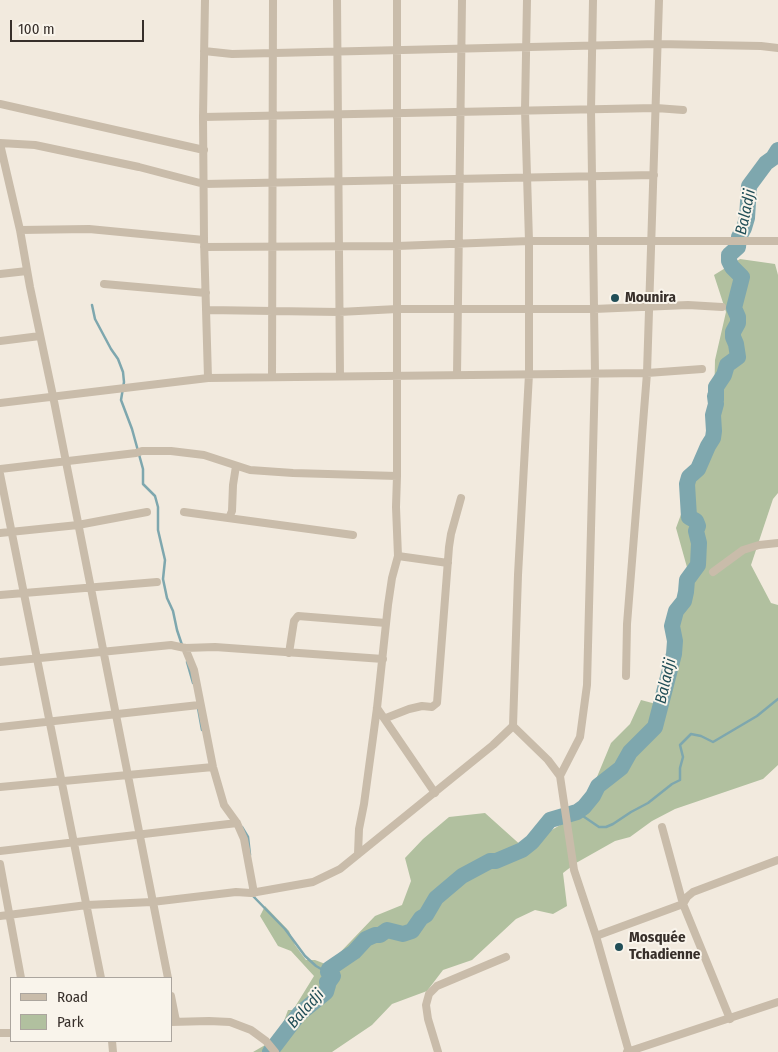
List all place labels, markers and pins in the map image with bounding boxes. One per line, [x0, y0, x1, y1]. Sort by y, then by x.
place label: Mounira [625, 289, 676, 307]
marker: Mounira [609, 292, 621, 304]
place label: Mosquée Tchadienne [629, 929, 700, 964]
marker: Mosquée Tchadienne [613, 941, 625, 953]

